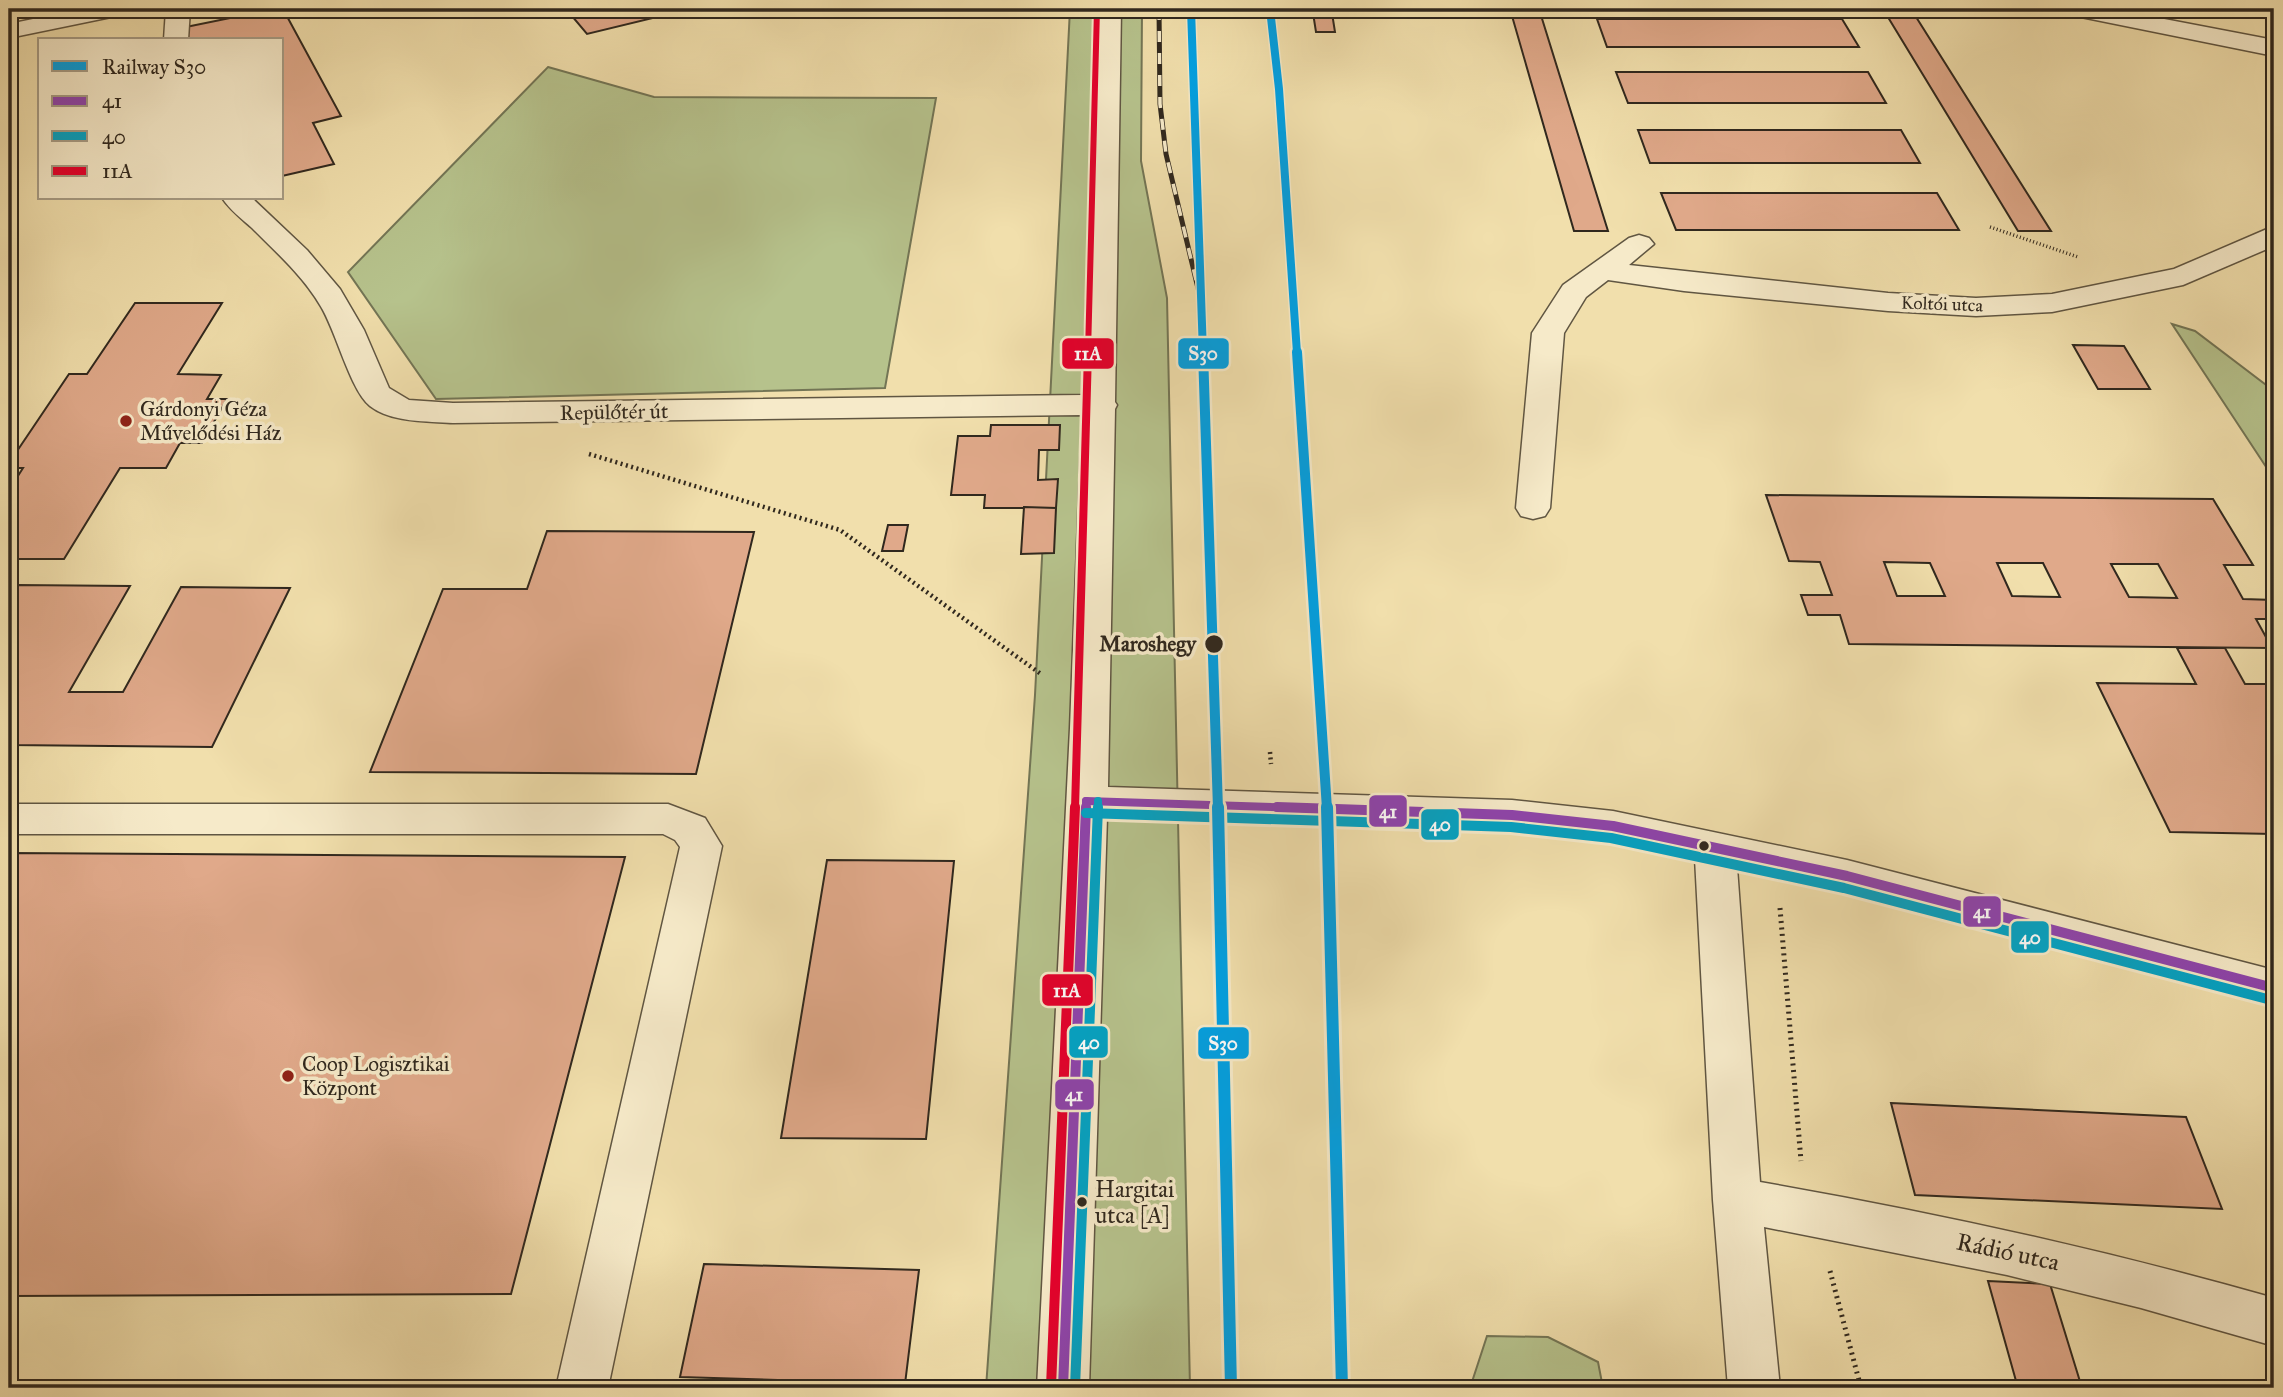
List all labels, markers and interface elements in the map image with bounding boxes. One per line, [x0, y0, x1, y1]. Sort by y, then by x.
legend [38, 38, 284, 200]
text: Railway S30 [102, 54, 206, 80]
text: 41 [102, 88, 122, 114]
text: 40 [102, 124, 126, 150]
text: 11A [102, 158, 133, 184]
street label: Koltói utca [1901, 292, 1984, 316]
line badge: 11A [1061, 337, 1115, 370]
line badge: S30 [1177, 337, 1230, 370]
text: 11A [1074, 342, 1102, 365]
text: S30 [1188, 342, 1218, 366]
place label: Gárdonyi Géza Művelődési Ház [140, 396, 282, 446]
street label: Repülőtér út [559, 398, 669, 426]
marker: Gárdonyi Géza Művelődési Ház [118, 413, 134, 429]
place label: Maroshegy [1099, 631, 1197, 657]
marker: Maroshegy [1203, 633, 1225, 655]
line badge: 41 [1368, 794, 1408, 828]
text: 41 [1379, 800, 1398, 824]
line badge: 40 [1420, 808, 1460, 841]
text: 40 [1429, 813, 1451, 837]
unlabelled marker [1697, 839, 1711, 853]
line badge: 41 [1962, 895, 2002, 928]
text: 41 [1973, 900, 1992, 924]
line badge: 40 [2010, 920, 2050, 954]
text: 40 [2019, 926, 2041, 950]
line badge: 11A [1041, 973, 1094, 1007]
text: 11A [1053, 979, 1081, 1002]
line badge: 40 [1068, 1025, 1109, 1059]
line badge: S30 [1197, 1026, 1250, 1060]
text: 40 [1078, 1031, 1100, 1055]
text: S30 [1208, 1032, 1238, 1056]
place label: Coop Logisztikai Központ [302, 1051, 450, 1101]
marker: Coop Logisztikai Központ [280, 1068, 296, 1084]
line badge: 41 [1054, 1078, 1095, 1111]
text: 41 [1065, 1083, 1084, 1107]
place label: Hargitai utca [A] [1095, 1175, 1174, 1229]
marker: Hargitai utca [A] [1075, 1195, 1089, 1209]
street label: Rádió utca [1954, 1226, 2063, 1278]

